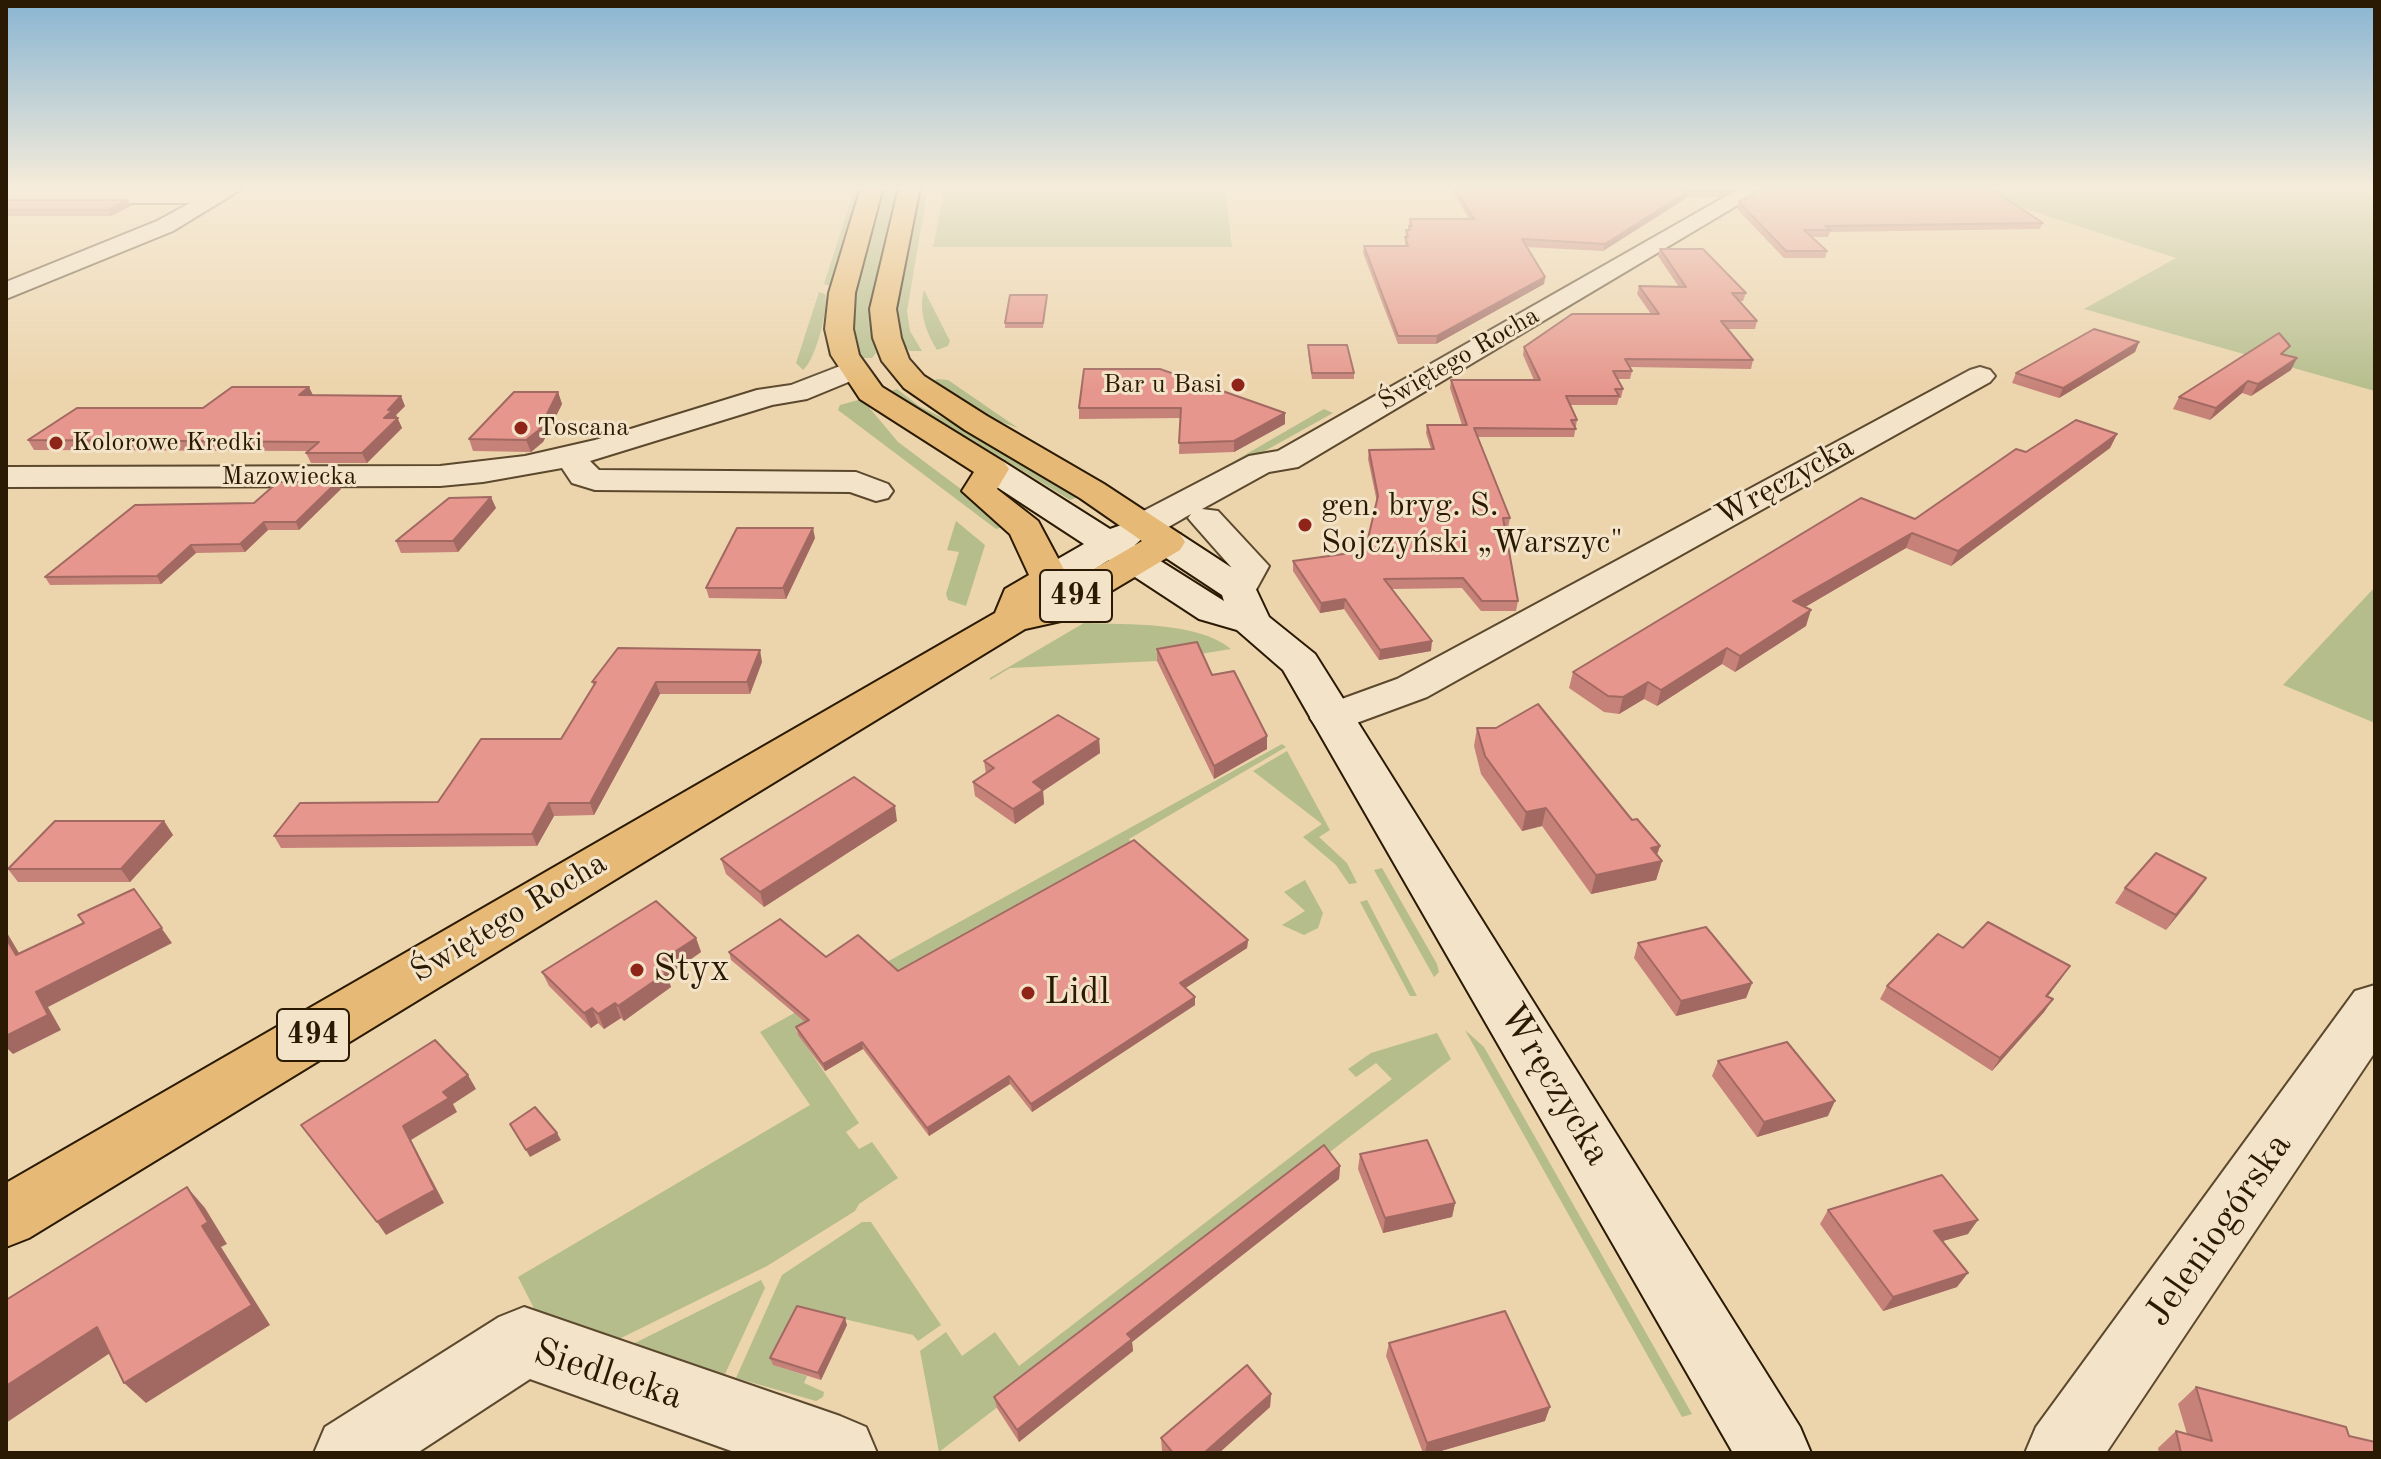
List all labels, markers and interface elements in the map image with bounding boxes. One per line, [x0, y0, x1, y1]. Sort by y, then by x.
street label: Świętego Rocha [1373, 300, 1545, 418]
place label: Bar u Basi [1103, 369, 1222, 401]
marker: Bar u Basi [1229, 376, 1247, 394]
place label: Toscana [537, 412, 629, 444]
marker: Toscana [512, 419, 530, 437]
place label: Kolorowe Kredki [72, 427, 262, 459]
street label: Wręczycka [1709, 428, 1861, 536]
marker: Kolorowe Kredki [47, 434, 65, 452]
street label: Mazowiecka [221, 461, 357, 493]
place label: gen. bryg. S. Sojczyński „Warszyc" [1321, 488, 1623, 563]
marker: gen. bryg. S. Sojczyński „Warszyc" [1296, 516, 1314, 534]
road number: 494 [1040, 570, 1112, 622]
street label: Świętego Rocha [404, 844, 614, 992]
place label: Styx [653, 947, 730, 993]
marker: Styx [628, 961, 646, 979]
place label: Lidl [1044, 970, 1110, 1016]
marker: Lidl [1019, 984, 1037, 1002]
street label: Wręczycka [1488, 996, 1620, 1174]
road number: 494 [277, 1009, 349, 1061]
street label: Jeleniogórska [2136, 1125, 2302, 1335]
street label: Siedlecka [528, 1330, 688, 1420]

